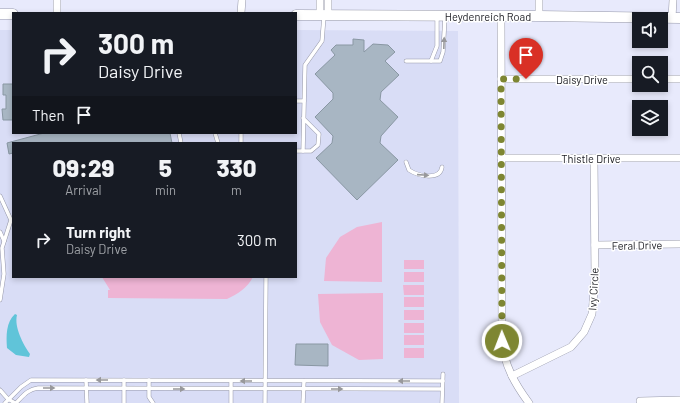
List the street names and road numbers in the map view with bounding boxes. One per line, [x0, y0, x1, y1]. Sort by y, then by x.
street label: Heydenreich Road [445, 10, 531, 23]
street label: Daisy Drive [556, 73, 608, 86]
street label: Thistle Drive [561, 152, 621, 165]
street label: Feral Drive [612, 238, 663, 252]
street label: Ivy Circle [585, 267, 601, 311]

